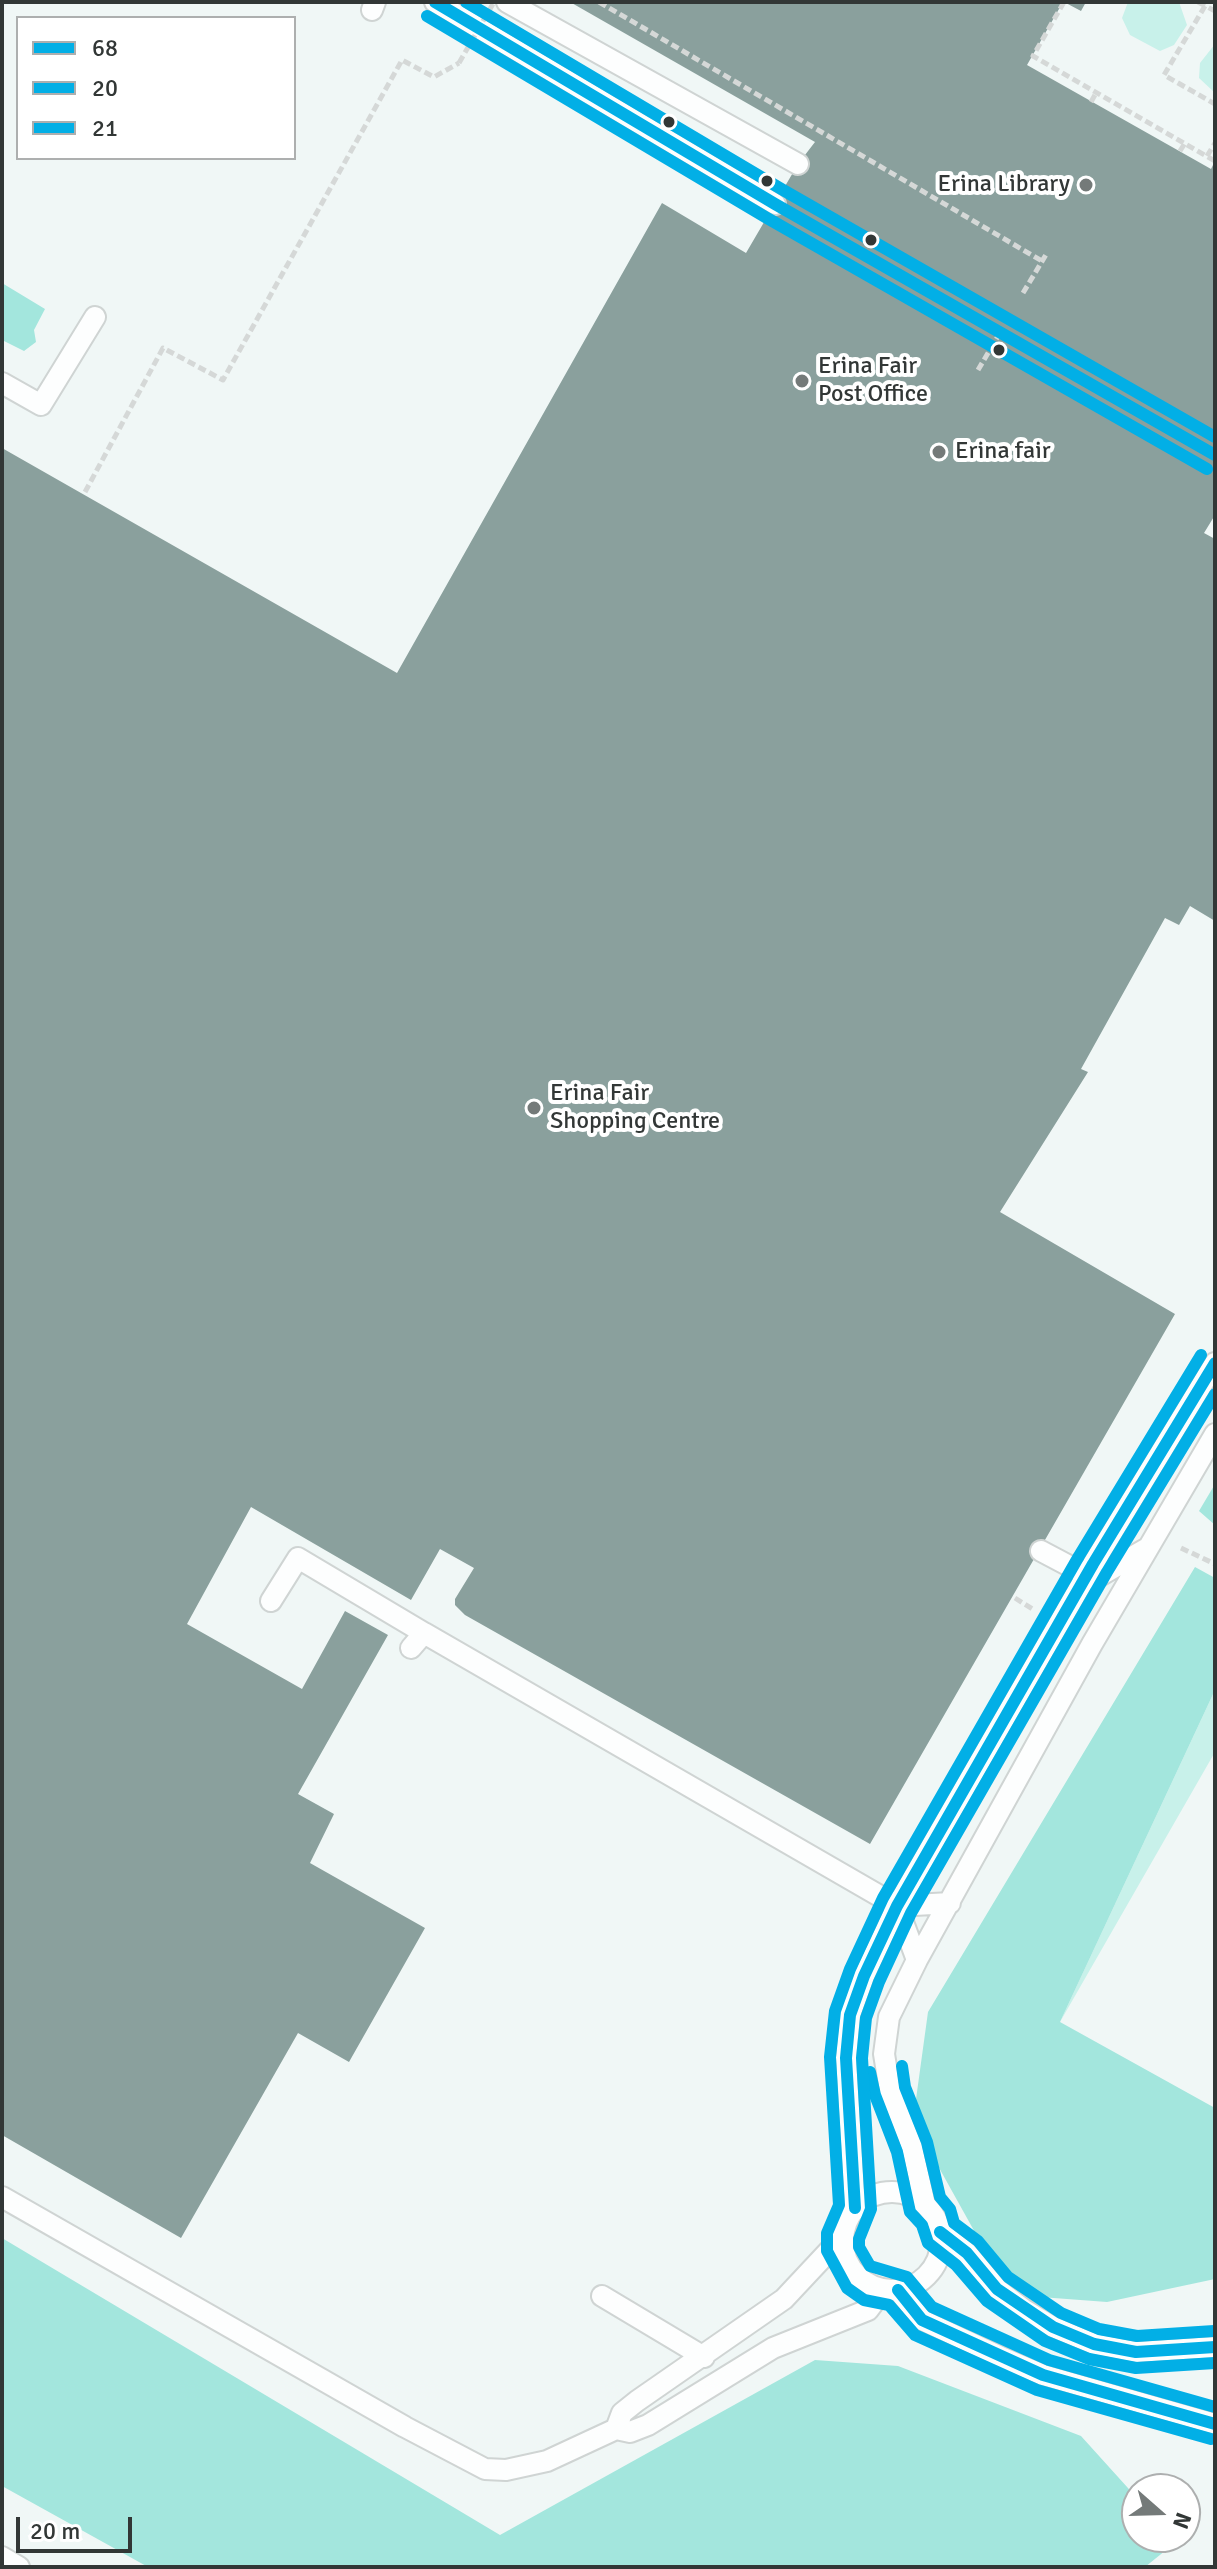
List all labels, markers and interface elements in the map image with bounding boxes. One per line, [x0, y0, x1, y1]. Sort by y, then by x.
legend [16, 16, 296, 160]
text: 68 [92, 33, 118, 63]
text: 20 [92, 73, 118, 103]
text: 21 [92, 113, 118, 143]
unlabelled marker [661, 114, 677, 130]
place label: Erina Library [937, 171, 1070, 199]
unlabelled marker [759, 173, 775, 189]
marker: Erina Library [1077, 176, 1095, 194]
unlabelled marker [863, 232, 879, 248]
unlabelled marker [991, 342, 1007, 358]
place label: Erina Fair Post Office [818, 353, 928, 409]
marker: Erina Fair Post Office [793, 372, 811, 390]
place label: Erina fair [955, 438, 1050, 466]
marker: Erina fair [930, 443, 948, 461]
place label: Erina Fair Shopping Centre [550, 1080, 720, 1136]
marker: Erina Fair Shopping Centre [525, 1099, 543, 1117]
north arrow [1121, 2473, 1201, 2553]
scale bar [20, 2501, 136, 2551]
text: N [1167, 2509, 1197, 2533]
text: 20 m [30, 2516, 80, 2546]

